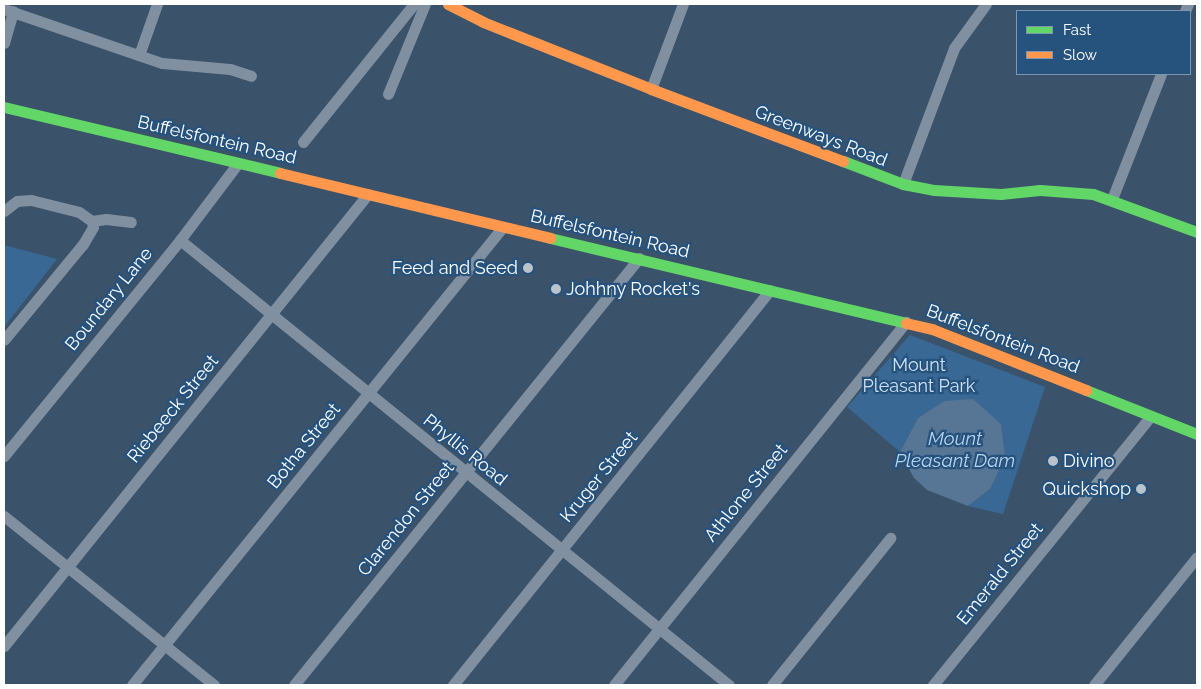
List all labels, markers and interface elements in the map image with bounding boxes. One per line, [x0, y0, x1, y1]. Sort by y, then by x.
legend [1016, 10, 1191, 75]
text: Fast [1063, 21, 1091, 39]
text: Slow [1063, 46, 1097, 64]
street label: Greenways Road [752, 101, 890, 171]
street label: Buffelsfontein Road [135, 111, 299, 169]
street label: Buffelsfontein Road [528, 205, 692, 263]
street label: Boundary Lane [61, 243, 157, 355]
place label: Feed and Seed [392, 257, 518, 279]
marker: Feed and Seed [522, 262, 534, 274]
place label: Johhny Rocket's [566, 278, 701, 300]
marker: Johhny Rocket's [550, 283, 562, 295]
street label: Buffelsfontein Road [923, 300, 1083, 378]
street label: Riebeeck Street [123, 351, 223, 467]
park label: Mount Pleasant Park [863, 355, 975, 398]
street label: Botha Street [263, 399, 345, 493]
street label: Phyllis Road [419, 410, 511, 490]
street label: Kruger Street [556, 427, 642, 527]
water label: Mount Pleasant Dam [895, 428, 1015, 472]
street label: Athlone Street [700, 440, 792, 546]
place label: Divino [1063, 450, 1115, 472]
marker: Divino [1047, 455, 1059, 467]
street label: Clarendon Street [353, 457, 459, 581]
place label: Quickshop [1042, 478, 1131, 500]
marker: Quickshop [1135, 483, 1147, 495]
street label: Emerald Street [952, 519, 1048, 629]

